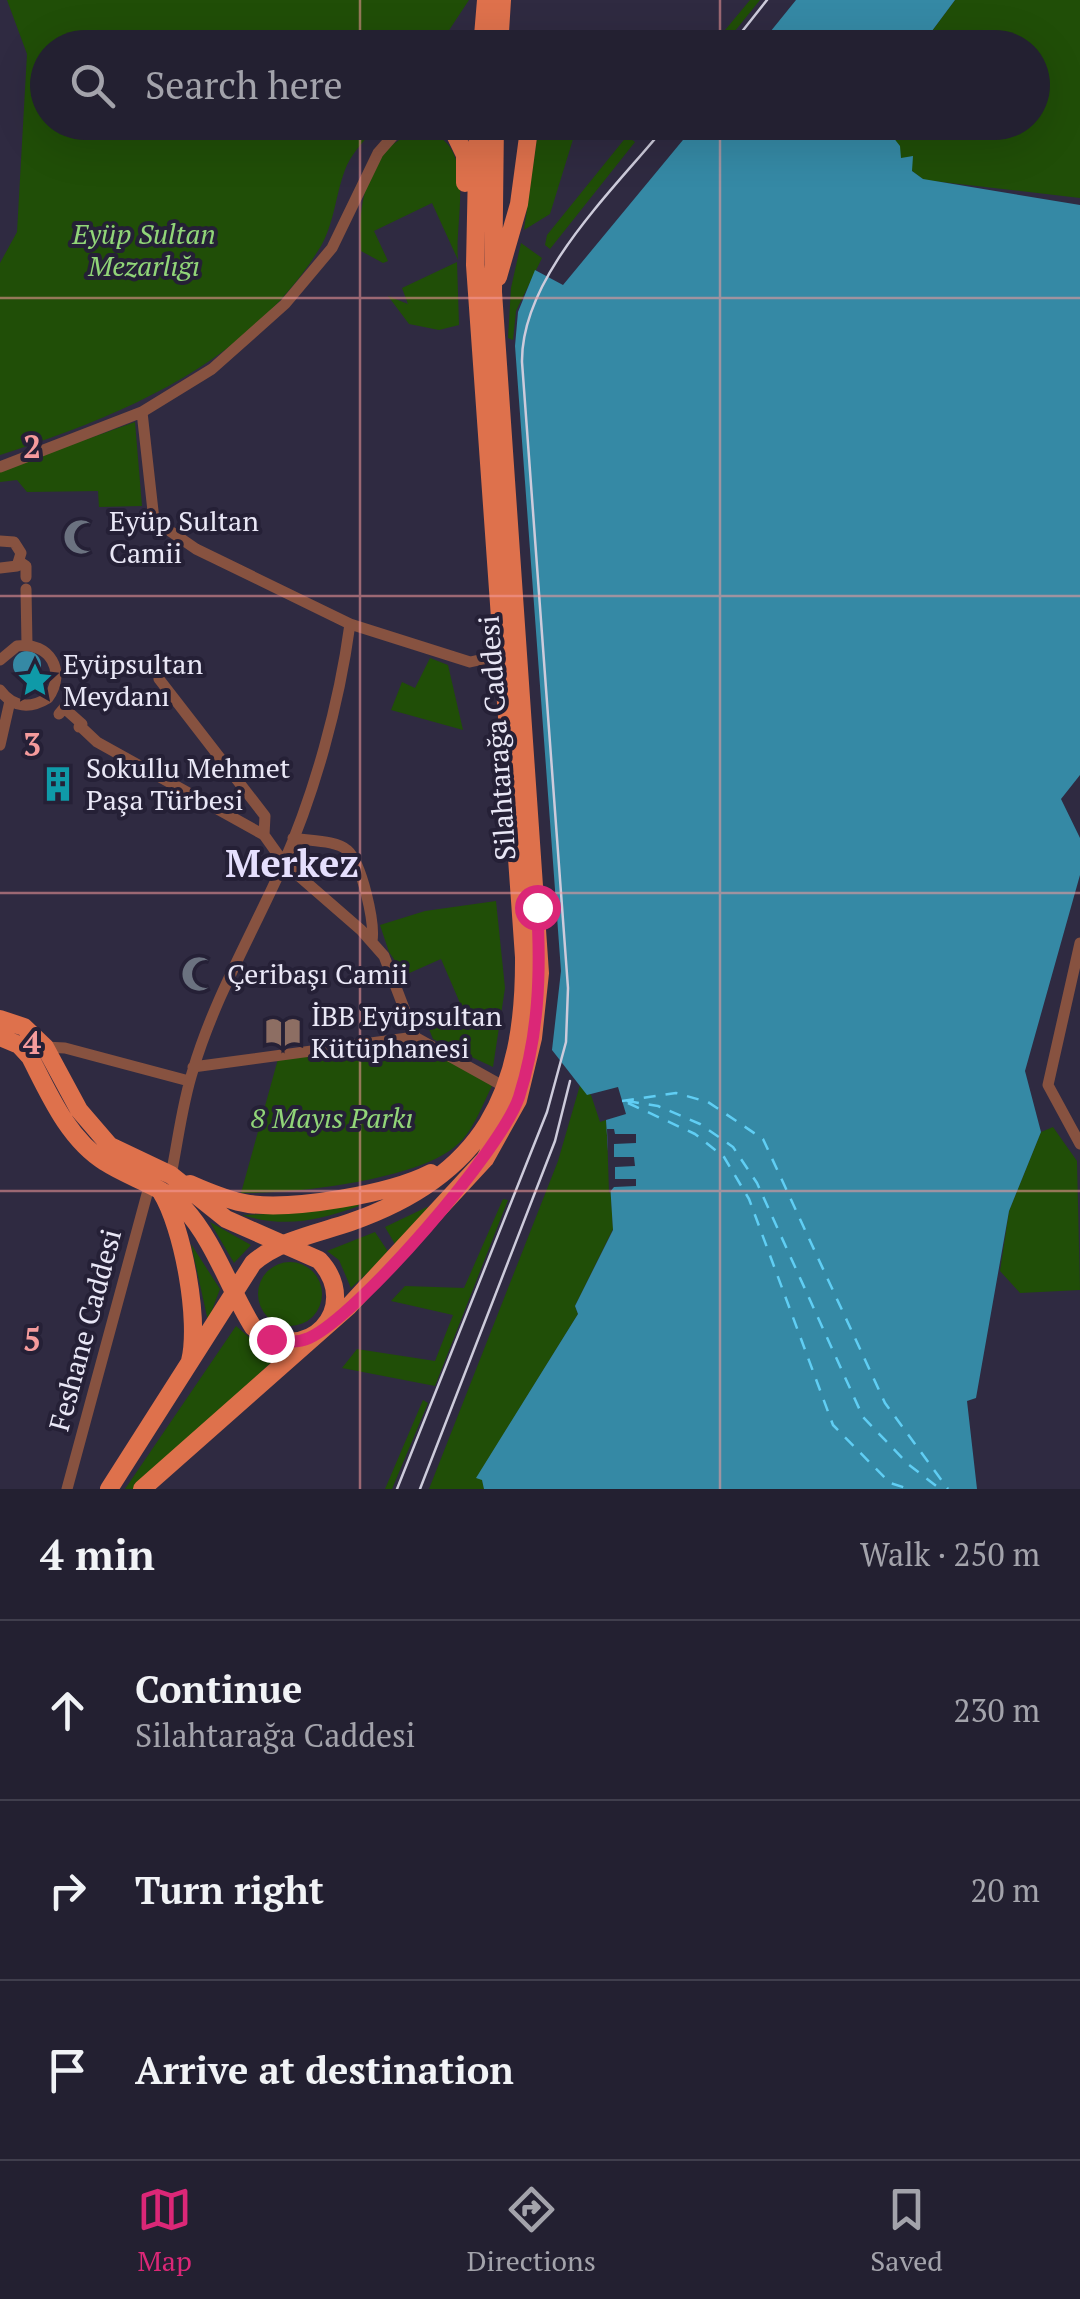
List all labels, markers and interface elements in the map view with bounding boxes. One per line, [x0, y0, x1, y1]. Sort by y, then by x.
search box [30, 30, 1050, 140]
icon: search [65, 58, 120, 113]
text: Search here [145, 60, 343, 110]
park label: Eyüp Sultan Mezarlığı [71, 215, 216, 284]
text: 2 [23, 425, 41, 467]
place label: Eyüp Sultan Camii [109, 502, 259, 571]
mosque icon: Eyüp Sultan Camii [62, 518, 100, 556]
street label: Silahtarağa Caddesi [469, 614, 524, 862]
place label: Eyüpsultan Meydanı [63, 645, 204, 714]
place icon: Eyüpsultan Meydanı [16, 661, 54, 699]
text: 3 [23, 723, 41, 765]
place label: Sokullu Mehmet Paşa Türbesi [86, 749, 291, 818]
building icon: Sokullu Mehmet Paşa Türbesi [39, 765, 77, 803]
district label: Merkez [225, 838, 359, 888]
route start [515, 885, 561, 931]
mosque icon: Çeribaşı Camii [180, 955, 218, 993]
place label: Çeribaşı Camii [227, 955, 408, 992]
place label: İBB Eyüpsultan Kütüphanesi [311, 997, 503, 1066]
library icon: İBB Eyüpsultan Kütüphanesi [264, 1013, 302, 1051]
text: 4 [23, 1021, 41, 1063]
park label: 8 Mayıs Parkı [251, 1099, 413, 1136]
street label: Feshane Caddesi [40, 1225, 129, 1435]
route end [249, 1317, 295, 1363]
text: 5 [23, 1318, 41, 1360]
text: 4 min [40, 1526, 155, 1582]
text: Walk · 250 m [860, 1533, 1040, 1575]
text: Continue [135, 1664, 302, 1714]
icon: ahead [40, 1683, 95, 1738]
text: 230 m [953, 1689, 1040, 1731]
text: Silahtarağa Caddesi [135, 1714, 415, 1756]
icon: right [40, 1863, 95, 1918]
text: Turn right [135, 1865, 324, 1915]
text: 20 m [970, 1869, 1040, 1911]
icon: arrive [40, 2043, 95, 2098]
text: Arrive at destination [135, 2045, 514, 2095]
tab: Map [137, 2182, 192, 2279]
tab: Directions [467, 2182, 596, 2279]
tab: Saved [870, 2182, 943, 2279]

